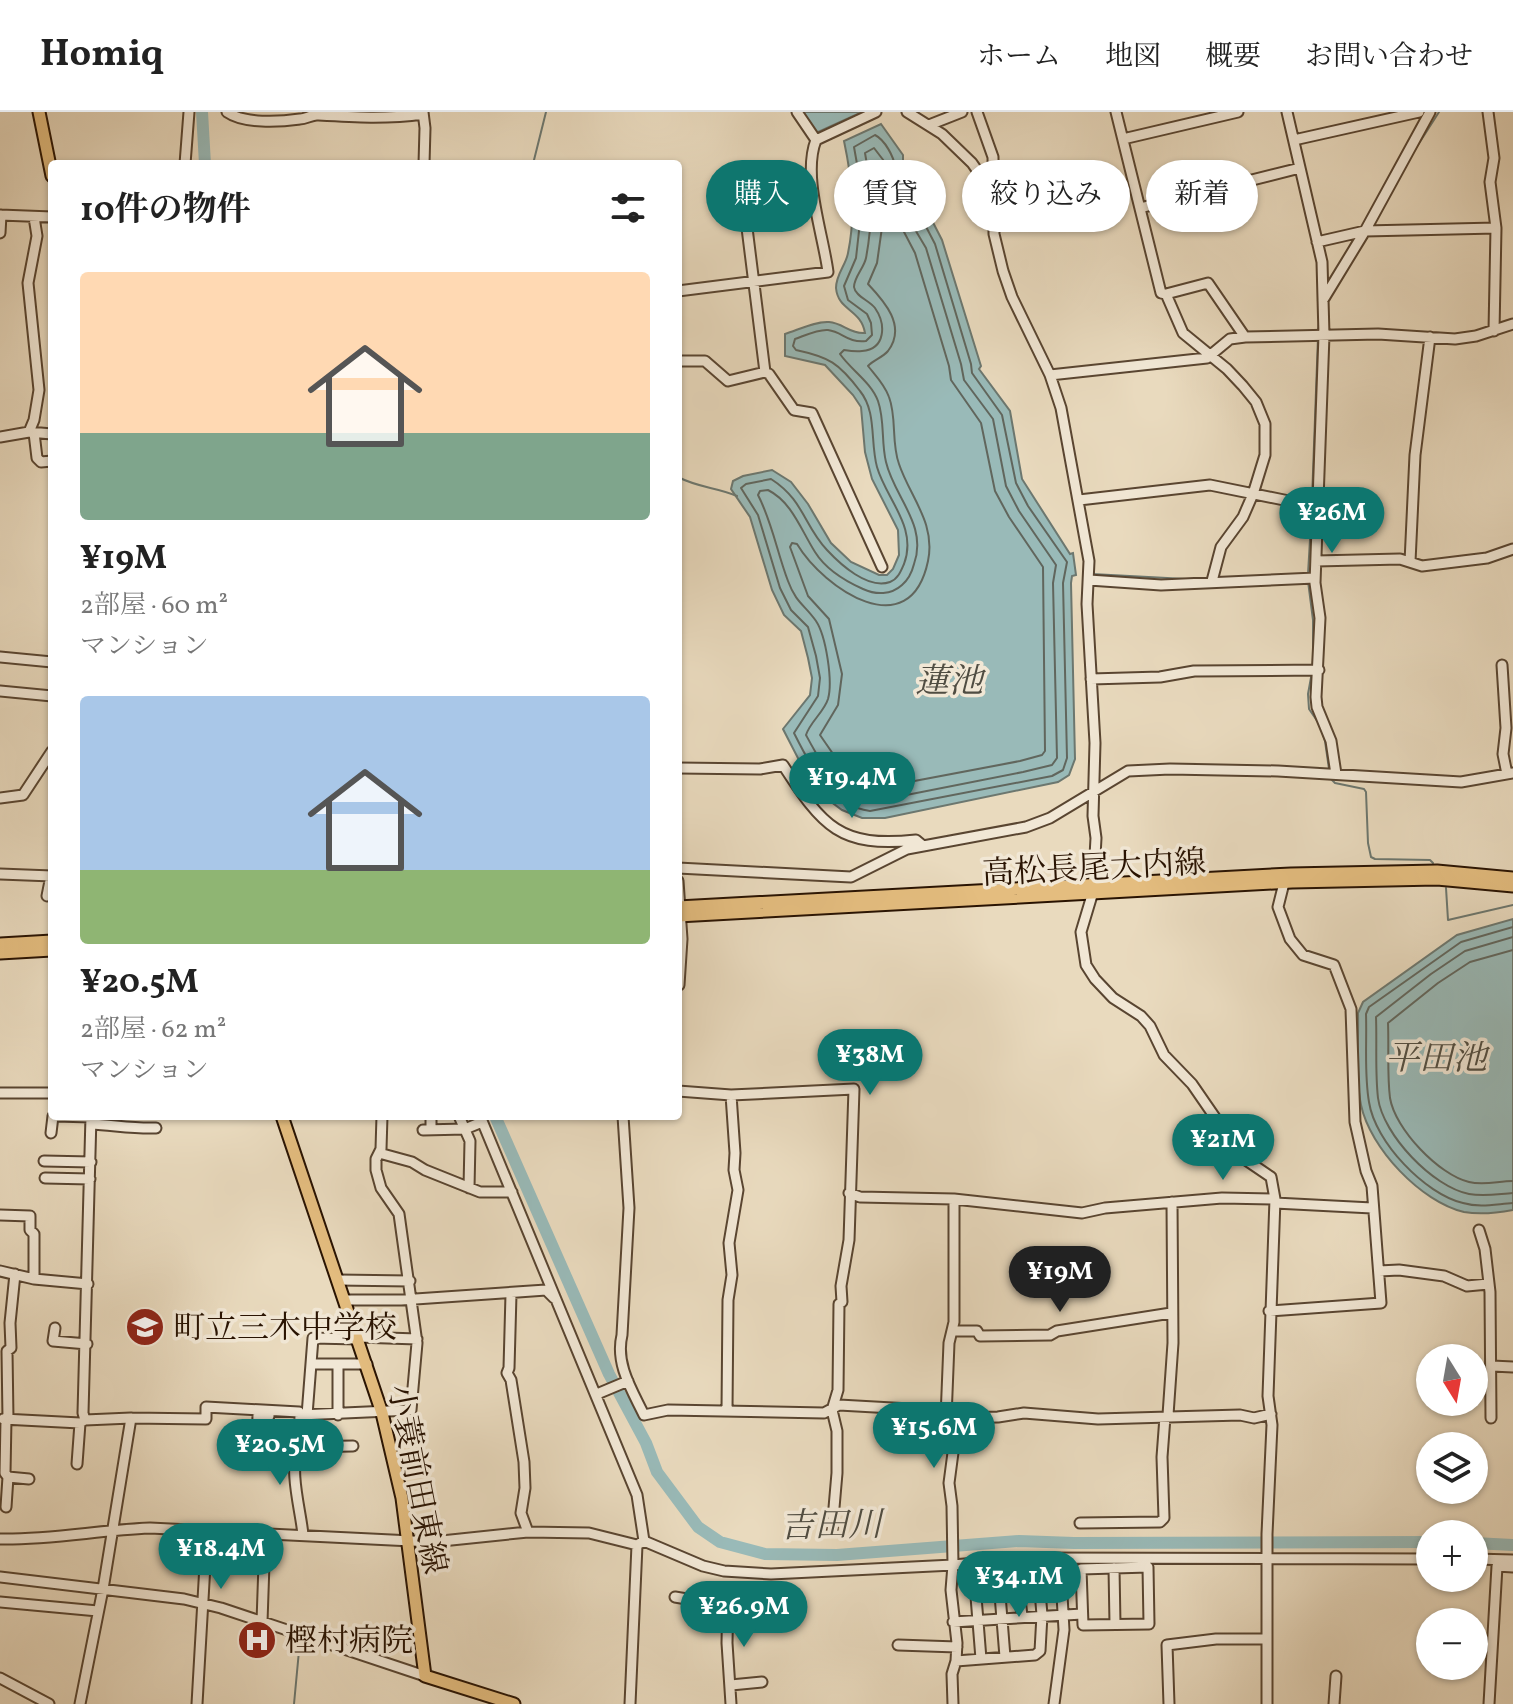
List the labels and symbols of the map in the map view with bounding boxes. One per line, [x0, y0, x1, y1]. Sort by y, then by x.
pin: ¥26M [1285, 487, 1379, 555]
water label: 蓮池 [915, 660, 987, 707]
pin: ¥19.4M [787, 752, 917, 820]
street label: 高松長尾大内線 [981, 842, 1207, 898]
pin: ¥38M [823, 1029, 917, 1097]
water label: 平田池 [1385, 1037, 1491, 1084]
pin: ¥21M [1176, 1114, 1270, 1182]
pin: ¥19M [1013, 1246, 1107, 1314]
school or university icon: 町立三木中学校 [124, 1306, 166, 1348]
place label: 町立三木中学校 [173, 1308, 397, 1352]
north arrow [1416, 1344, 1488, 1416]
street label: 小蓑前田東線 [375, 1381, 455, 1578]
pin: ¥15.6M [869, 1402, 999, 1470]
pin: ¥20.5M [215, 1419, 345, 1487]
water label: 吉田川 [780, 1503, 886, 1552]
pin: ¥18.4M [156, 1523, 286, 1591]
pin: ¥34.1M [954, 1551, 1084, 1619]
pin: ¥26.9M [679, 1581, 809, 1649]
hospital icon: 樫村病院 [236, 1619, 278, 1661]
place label: 樫村病院 [285, 1621, 413, 1665]

